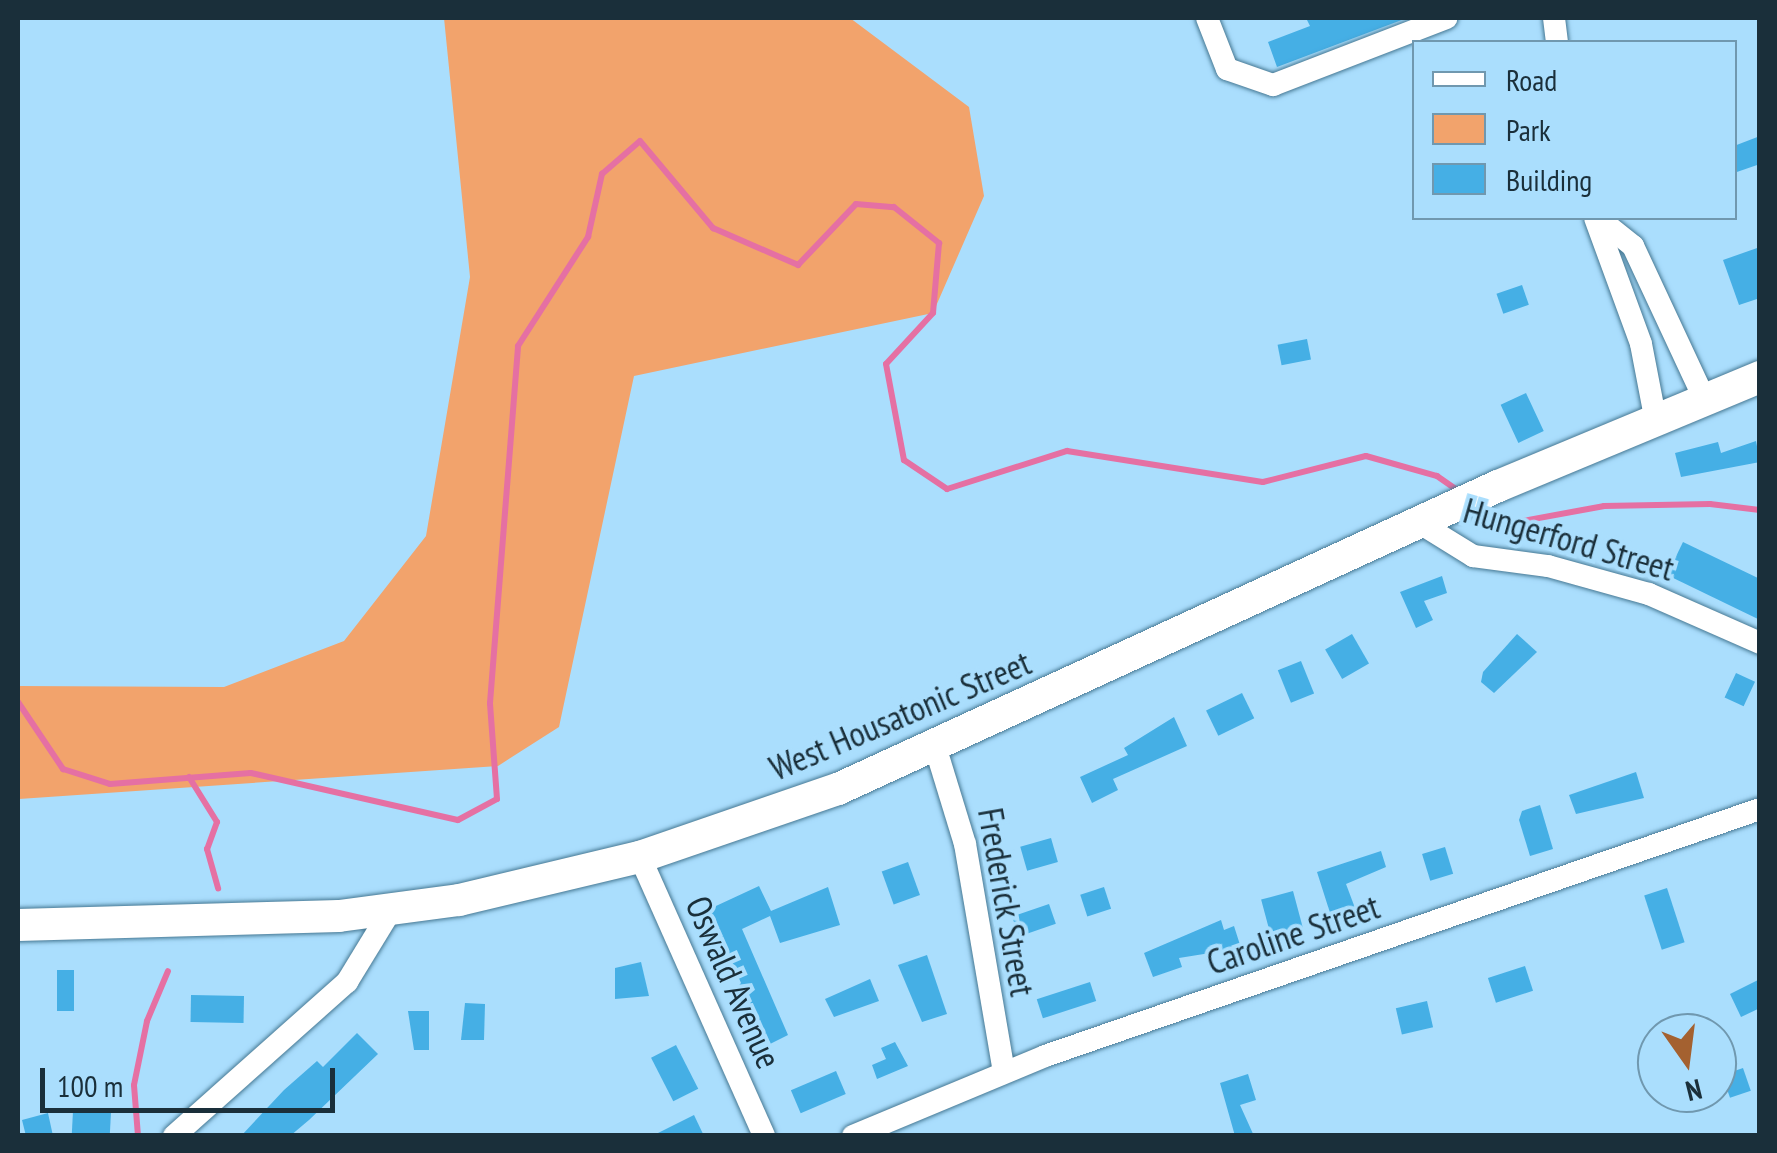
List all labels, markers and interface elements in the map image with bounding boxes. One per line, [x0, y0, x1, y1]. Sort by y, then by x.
legend [1412, 40, 1737, 220]
text: Road [1506, 60, 1557, 99]
text: Park [1506, 110, 1551, 149]
text: Building [1506, 160, 1592, 199]
street label: Hungerford Street [1459, 489, 1679, 589]
street label: West Housatonic Street [763, 641, 1037, 789]
street label: Frederick Street [970, 804, 1044, 1000]
street label: Caroline Street [1201, 885, 1385, 983]
street label: Oswald Avenue [677, 889, 791, 1075]
north arrow [1637, 1013, 1737, 1113]
scale bar [45, 1048, 340, 1110]
text: 100 m [57, 1066, 123, 1105]
text: N [1682, 1071, 1706, 1110]

